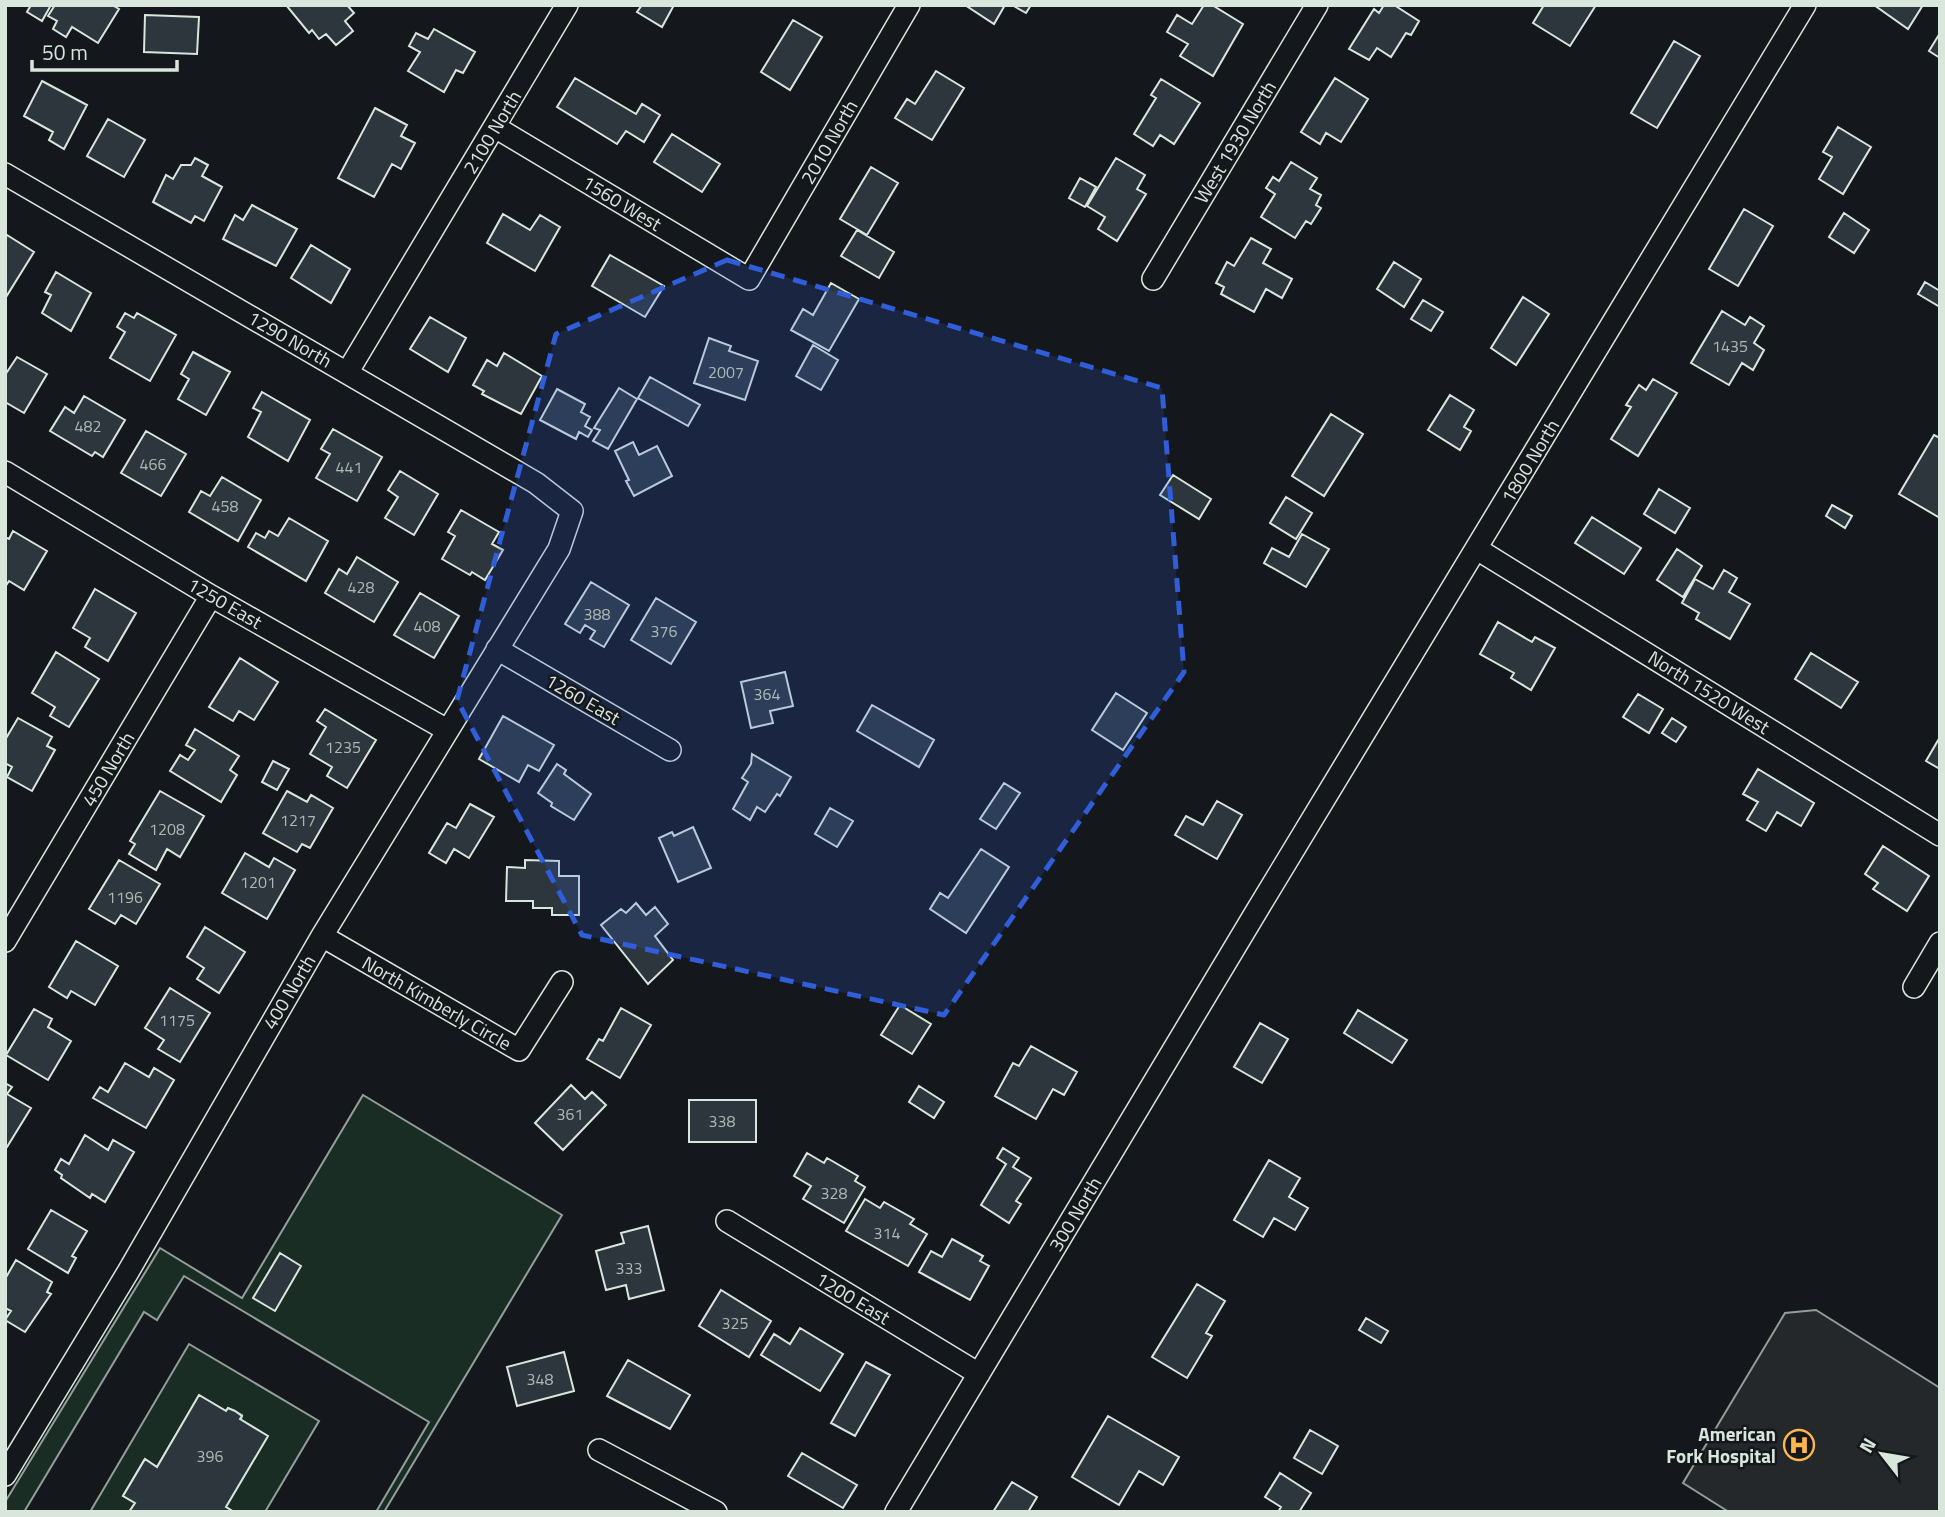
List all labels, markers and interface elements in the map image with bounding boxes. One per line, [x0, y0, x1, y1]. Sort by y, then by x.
scale bar [32, 28, 177, 72]
text: 50 m [42, 36, 88, 68]
street label: West 1930 North [1186, 75, 1283, 209]
street label: 2100 North [455, 84, 528, 179]
street label: 2010 North [793, 94, 864, 189]
street label: 1560 West [577, 167, 668, 238]
street label: 1290 North [243, 303, 338, 374]
house number: 1435 [1712, 334, 1748, 358]
house number: 2007 [708, 360, 744, 384]
street label: 1800 North [1493, 413, 1566, 508]
house number: 482 [75, 414, 101, 438]
house number: 466 [140, 452, 166, 476]
house number: 441 [336, 455, 362, 479]
house number: 458 [212, 494, 238, 518]
street label: 1250 East [182, 569, 268, 636]
house number: 428 [348, 575, 374, 599]
house number: 388 [584, 602, 610, 626]
house number: 408 [414, 614, 440, 638]
house number: 376 [651, 619, 677, 643]
street label: North 1520 West [1643, 643, 1776, 741]
street label: 1260 East [540, 665, 626, 732]
house number: 364 [754, 682, 780, 706]
street label: 450 North [74, 726, 141, 811]
house number: 1235 [325, 735, 361, 759]
house number: 1217 [280, 808, 316, 832]
house number: 1208 [149, 817, 185, 841]
house number: 1201 [240, 870, 276, 894]
house number: 1196 [107, 885, 143, 909]
street label: North Kimberly Circle [357, 948, 517, 1057]
street label: 400 North [255, 949, 322, 1034]
house number: 1175 [159, 1008, 195, 1032]
house number: 361 [557, 1102, 583, 1126]
house number: 338 [709, 1109, 735, 1133]
street label: 300 North [1041, 1171, 1108, 1256]
house number: 328 [821, 1181, 847, 1205]
house number: 314 [874, 1221, 900, 1245]
house number: 333 [616, 1256, 642, 1280]
street label: 1200 East [811, 1264, 896, 1331]
house number: 325 [722, 1311, 748, 1335]
house number: 348 [527, 1367, 553, 1391]
place label: American Fork Hospital [1666, 1419, 1776, 1470]
north arrow [1847, 1419, 1917, 1489]
hospital icon: American Fork Hospital [1782, 1428, 1816, 1462]
text: N [1851, 1432, 1883, 1458]
house number: 396 [197, 1444, 223, 1468]

